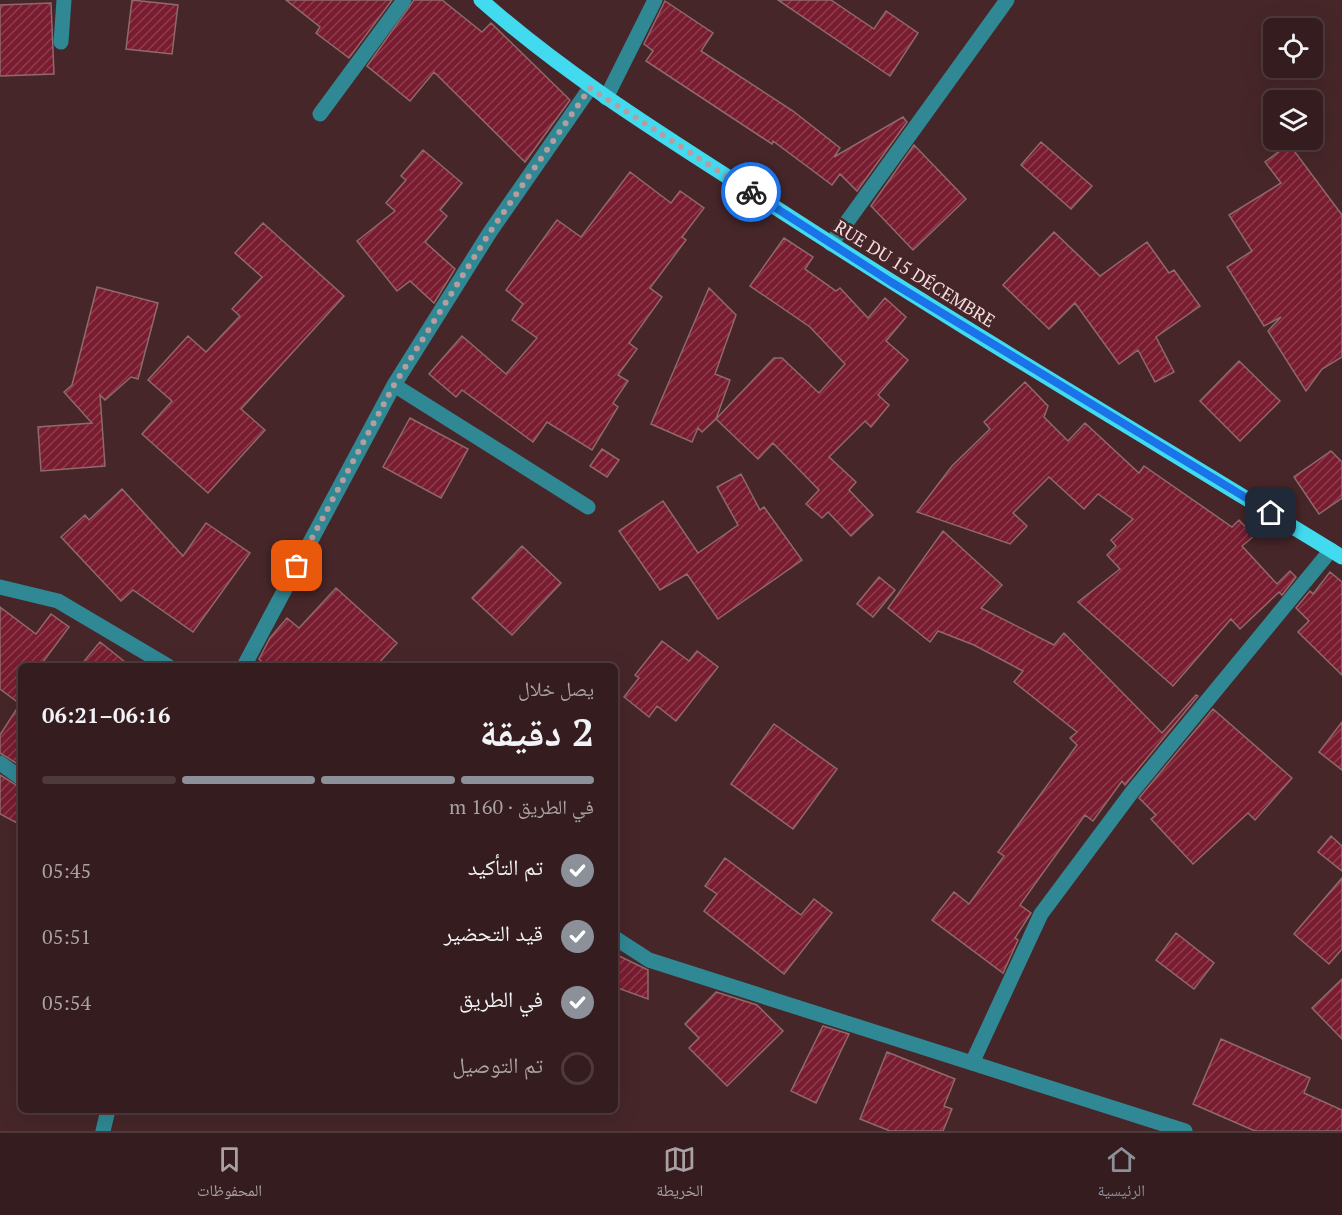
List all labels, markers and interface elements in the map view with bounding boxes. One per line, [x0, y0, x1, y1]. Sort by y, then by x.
map controls [1263, 18, 1323, 150]
button: locate [1263, 18, 1323, 78]
button: layers [1263, 90, 1323, 150]
courier [721, 162, 781, 222]
icon: bike [735, 176, 768, 209]
street label: RUE DU 15 DÉCEMBRE [830, 214, 1000, 332]
pin [1245, 487, 1296, 538]
icon: home [1254, 496, 1287, 529]
pin [271, 540, 322, 591]
icon: bag [280, 549, 313, 582]
text: يصل خلال [518, 675, 594, 702]
text: 06:16–06:21 [42, 700, 170, 729]
text: 2 دقيقة [480, 705, 594, 757]
text: في الطريق · 160 m [449, 793, 594, 820]
text: تم التأكيد [468, 852, 543, 881]
icon: check [561, 854, 594, 887]
text: 05:45 [42, 857, 91, 884]
text: قيد التحضير [444, 918, 543, 947]
icon: check [561, 920, 594, 953]
text: 05:51 [42, 923, 91, 950]
text: في الطريق [459, 984, 543, 1013]
icon: check [561, 986, 594, 1019]
text: 05:54 [42, 989, 91, 1016]
text: تم التوصيل [452, 1050, 543, 1079]
tab: المحفوظات [197, 1143, 262, 1206]
tab: الخريطة [656, 1143, 703, 1206]
tab: الرئيسية [1098, 1143, 1145, 1206]

